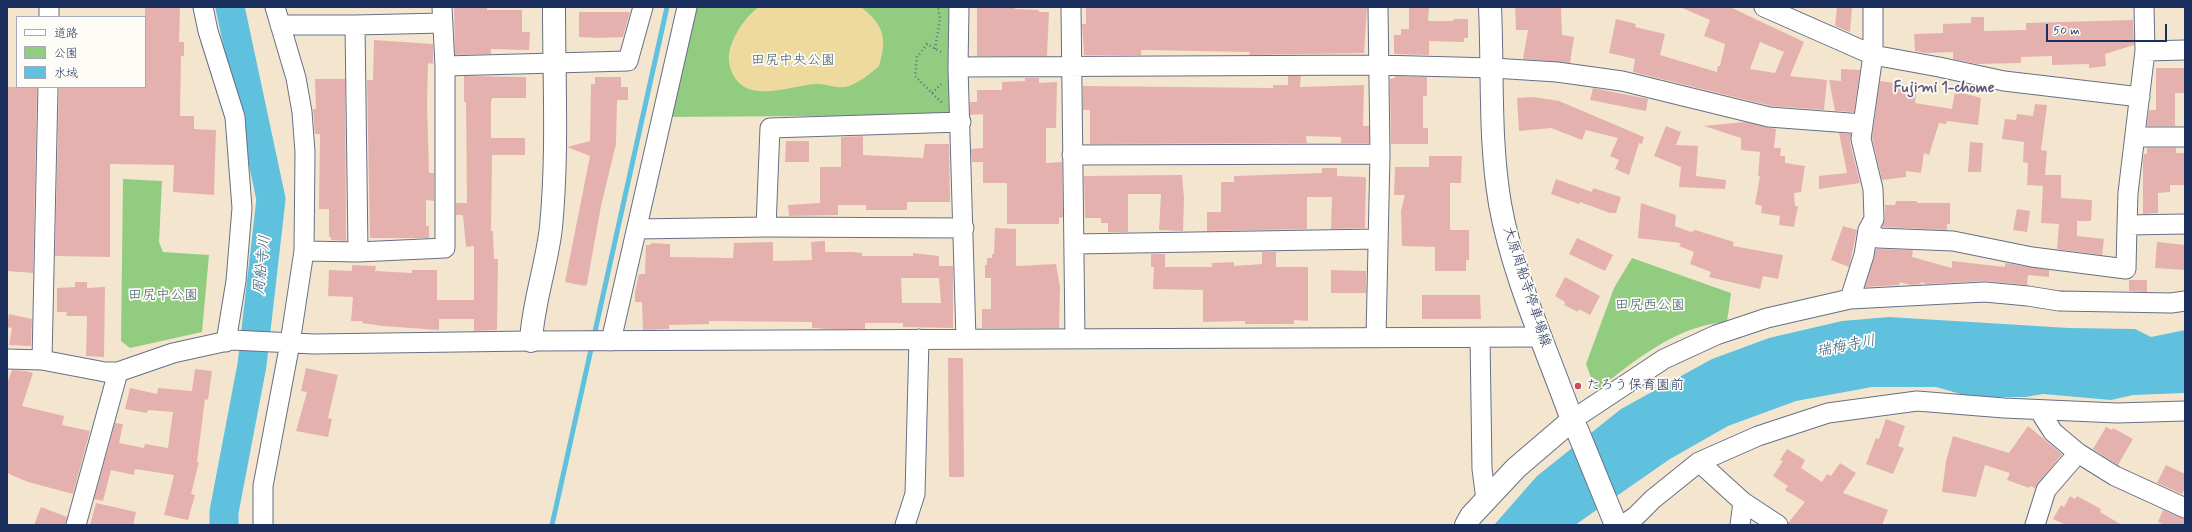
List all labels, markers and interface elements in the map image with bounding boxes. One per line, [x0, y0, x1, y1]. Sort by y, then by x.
legend [16, 16, 146, 88]
scale bar [2048, 16, 2169, 42]
text: 50 m [2053, 23, 2080, 39]
text: 道路 [54, 26, 78, 42]
text: 公園 [54, 46, 78, 62]
park label: 田尻中央公園 [751, 53, 835, 69]
text: 水域 [54, 66, 78, 82]
district label: Fujimi 1-chome [1894, 80, 1994, 98]
street label: 大原周船寺停車場線 [1499, 224, 1553, 350]
water label: 周船寺川 [251, 234, 275, 296]
park label: 田尻中公園 [128, 288, 198, 304]
park label: 田尻西公園 [1615, 298, 1685, 314]
water label: 瑞梅寺川 [1815, 332, 1877, 362]
place label: たろう保育園前 [1586, 378, 1684, 394]
marker: たろう保育園前 [1573, 381, 1583, 391]

